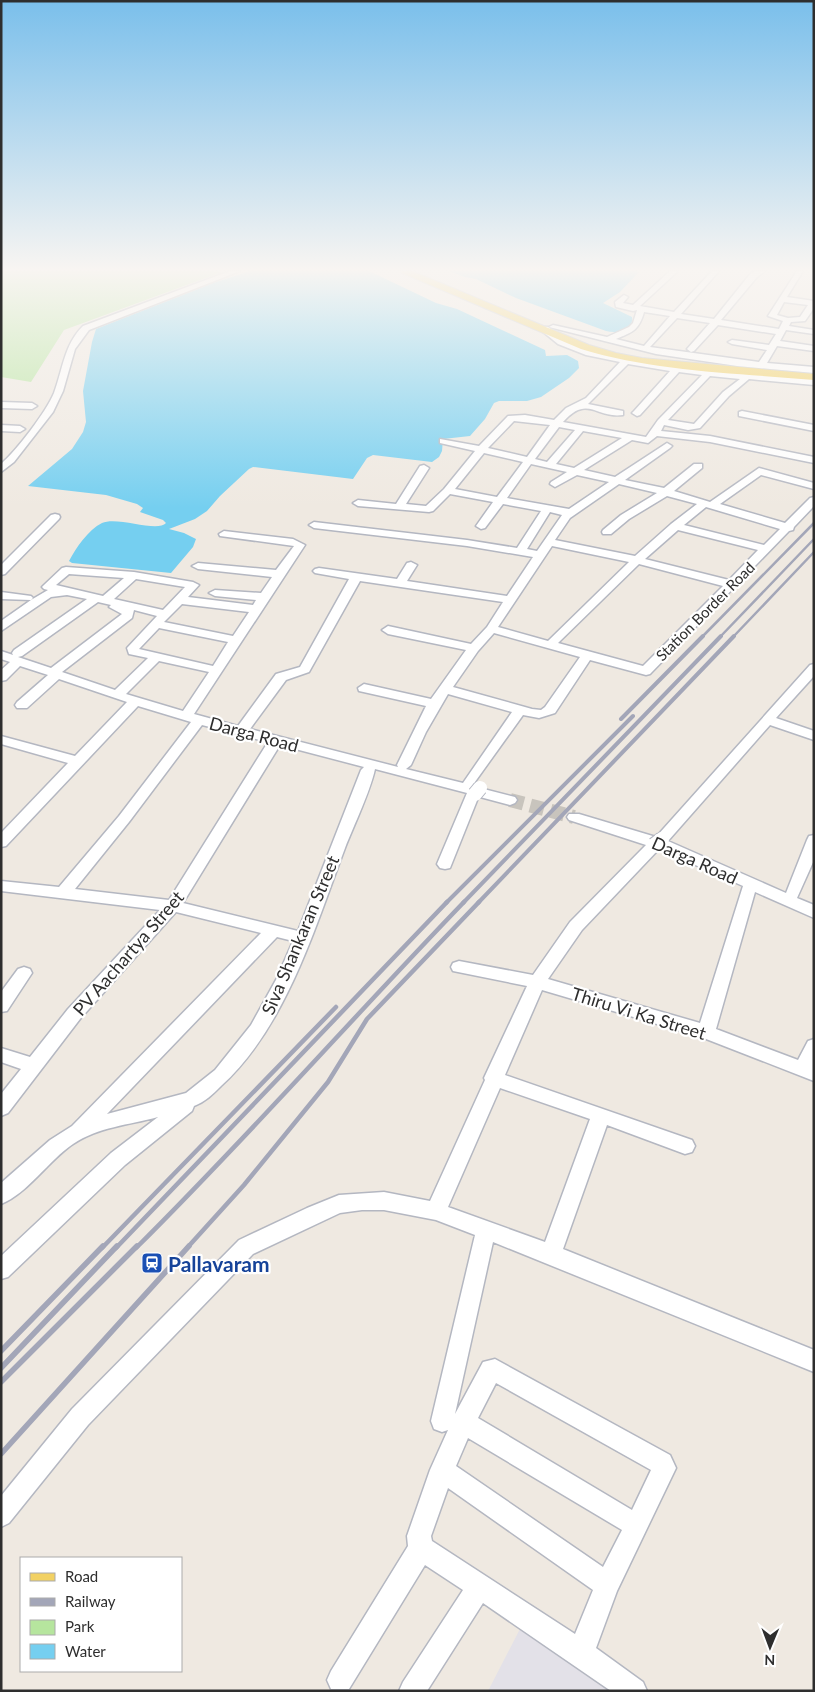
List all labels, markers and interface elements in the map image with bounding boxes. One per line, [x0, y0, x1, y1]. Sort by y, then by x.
street label: Station Border Road [652, 558, 758, 664]
street label: Darga Road [207, 712, 301, 756]
street label: Darga Road [649, 831, 741, 889]
street label: Siva Shankaran Street [257, 852, 344, 1018]
street label: PV Aachartya Street [68, 886, 188, 1020]
street label: Thiru Vi Ka Street [569, 982, 709, 1044]
station icon: Pallavaram [140, 1251, 164, 1275]
place label: Pallavaram [168, 1251, 270, 1276]
legend [20, 1557, 182, 1672]
text: Road [65, 1567, 98, 1585]
text: Railway [65, 1592, 116, 1610]
text: Park [65, 1617, 95, 1635]
north arrow [745, 1622, 795, 1672]
text: Water [65, 1642, 106, 1660]
text: N [764, 1652, 775, 1669]

